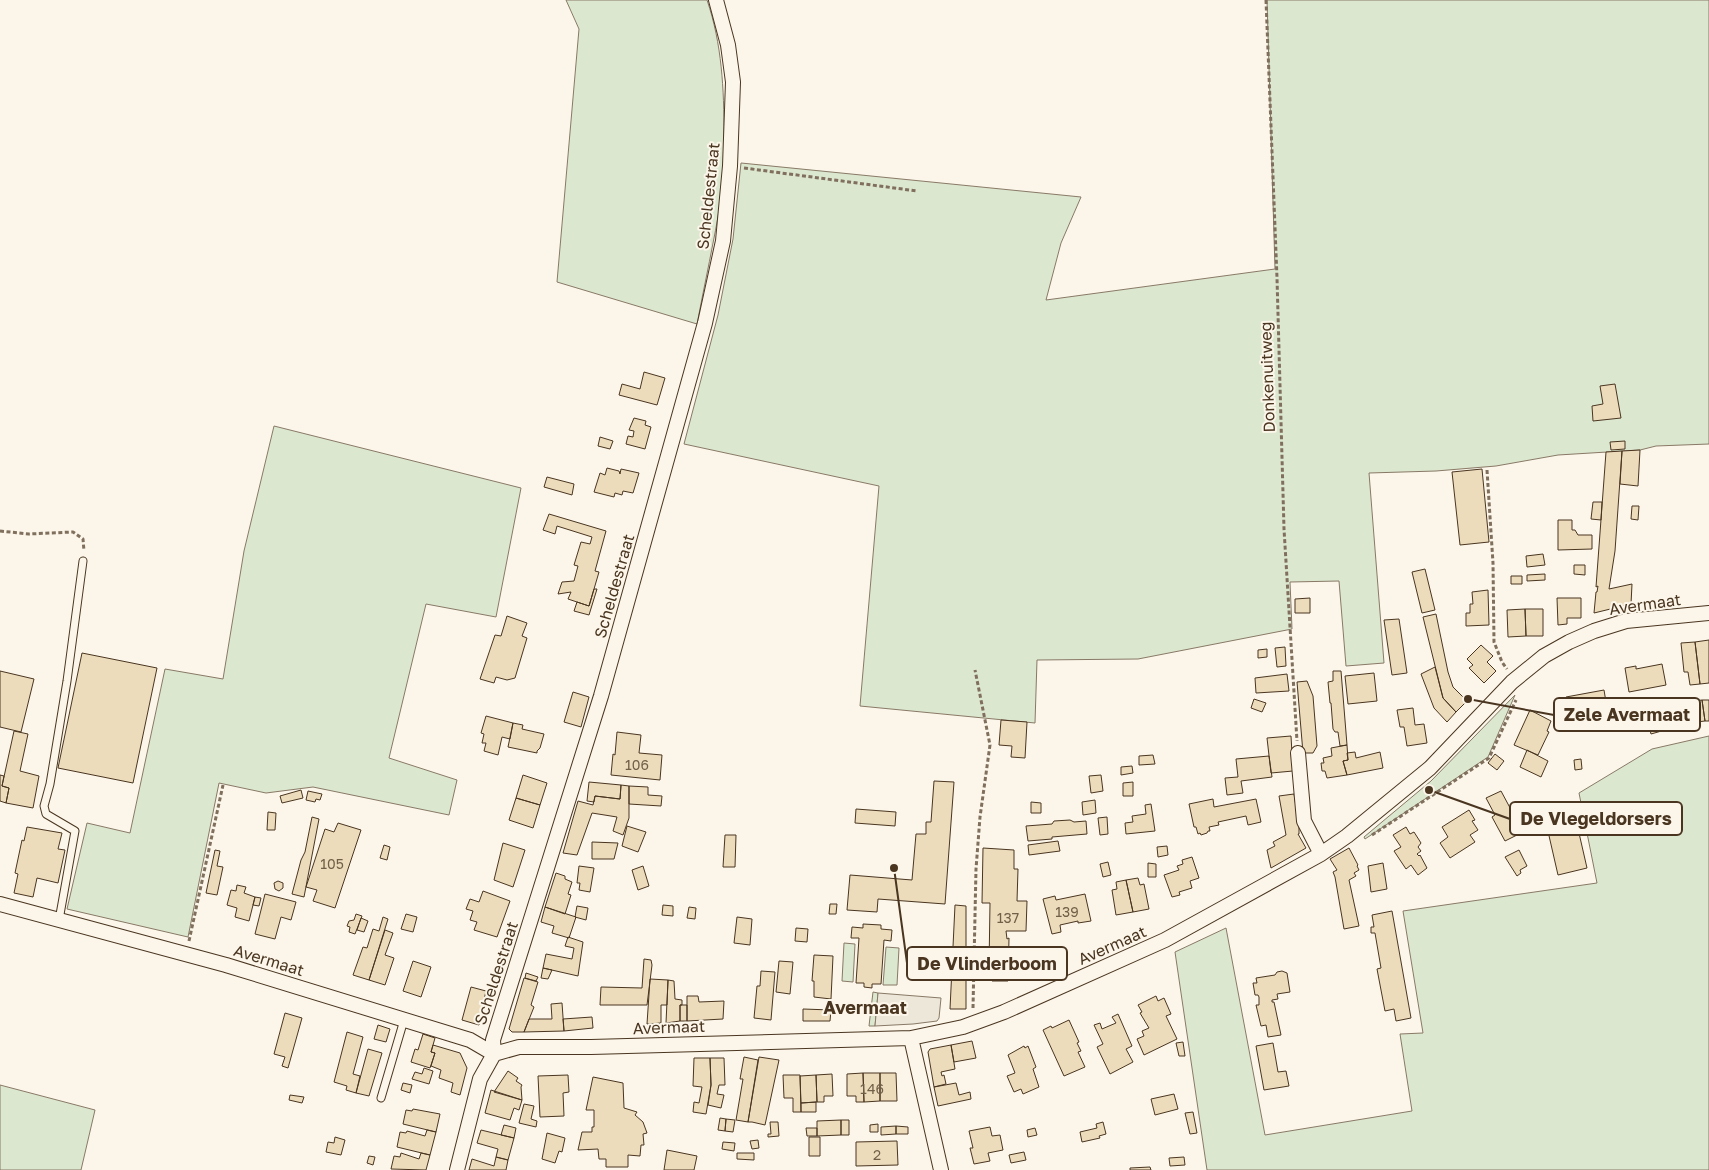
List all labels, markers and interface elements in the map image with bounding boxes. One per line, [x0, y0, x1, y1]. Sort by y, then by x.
street label: Scheldestraat [692, 142, 724, 250]
street label: Donkenuitweg [1255, 321, 1279, 433]
street label: Scheldestraat [590, 532, 638, 640]
street label: Avermaat [1608, 589, 1682, 619]
callout: Zele Avermaat [1554, 698, 1700, 731]
text: Zele Avermaat [1564, 703, 1690, 725]
house number: 106 [625, 756, 649, 773]
callout: De Vlegeldorsers [1510, 802, 1682, 835]
text: De Vlegeldorsers [1520, 807, 1672, 829]
house number: 105 [320, 855, 344, 872]
house number: 139 [1055, 903, 1079, 920]
house number: 137 [997, 909, 1019, 926]
street label: Scheldestraat [470, 919, 522, 1027]
street label: Avermaat [1075, 921, 1149, 969]
street label: Avermaat [231, 940, 307, 980]
callout: De Vlinderboom [907, 947, 1067, 980]
text: De Vlinderboom [917, 952, 1057, 974]
district label: Avermaat [823, 996, 907, 1018]
street label: Avermaat [632, 1016, 706, 1038]
house number: 146 [860, 1080, 884, 1097]
house number: 2 [873, 1146, 881, 1163]

